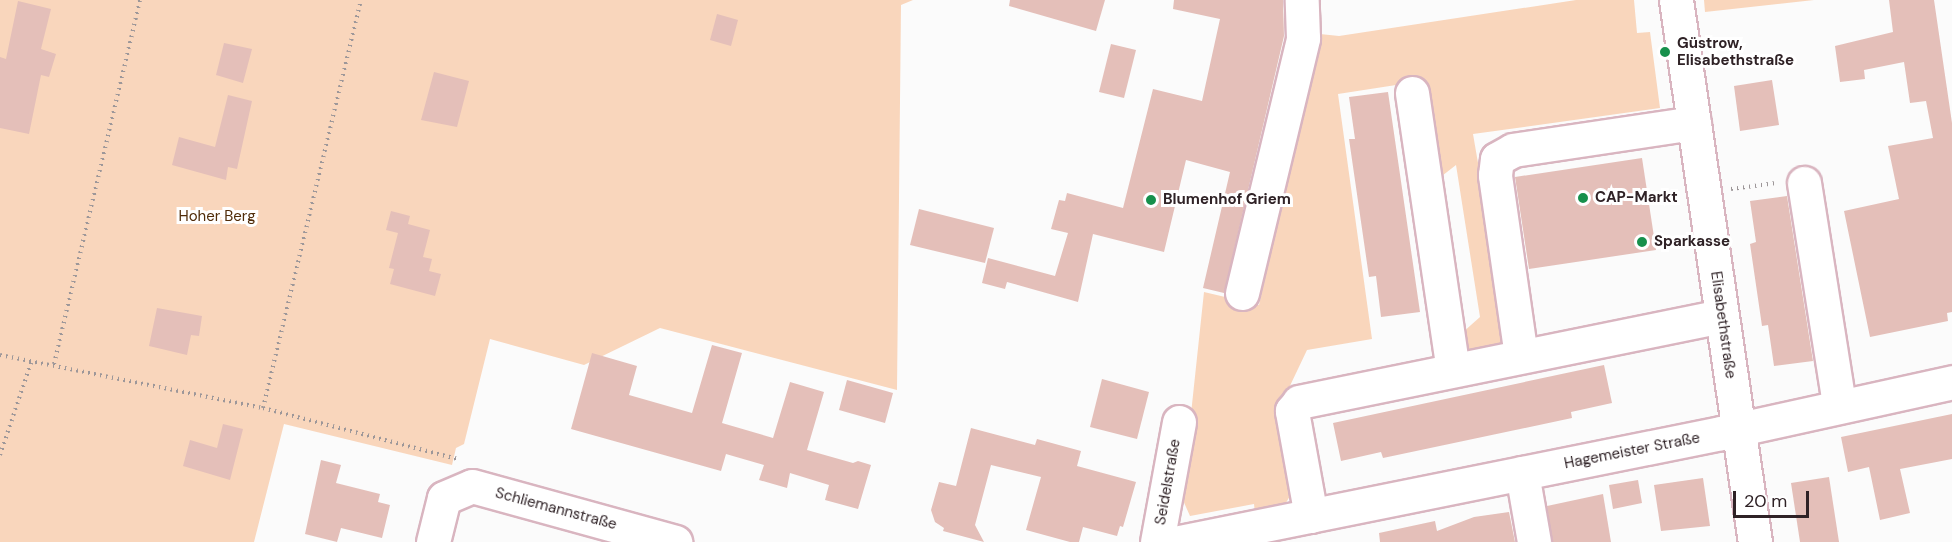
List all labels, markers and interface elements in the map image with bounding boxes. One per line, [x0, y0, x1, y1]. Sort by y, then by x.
place label: Güstrow, Elisabethstraße [1677, 34, 1794, 69]
marker: Güstrow, Elisabethstraße [1658, 45, 1672, 59]
place label: CAP-Markt [1595, 189, 1678, 207]
place label: Blumenhof Griem [1163, 191, 1291, 209]
marker: CAP-Markt [1576, 191, 1590, 205]
marker: Blumenhof Griem [1144, 193, 1158, 207]
park label: Hoher Berg [178, 208, 256, 226]
place label: Sparkasse [1654, 233, 1730, 251]
marker: Sparkasse [1635, 235, 1649, 249]
street label: Elisabethstraße [1707, 270, 1739, 380]
street label: Hagemeister Straße [1563, 429, 1701, 473]
street label: Seidelstraße [1152, 438, 1184, 526]
scale bar [1736, 479, 1812, 517]
street label: Schliemannstraße [493, 484, 619, 534]
text: 20 m [1744, 489, 1787, 513]

